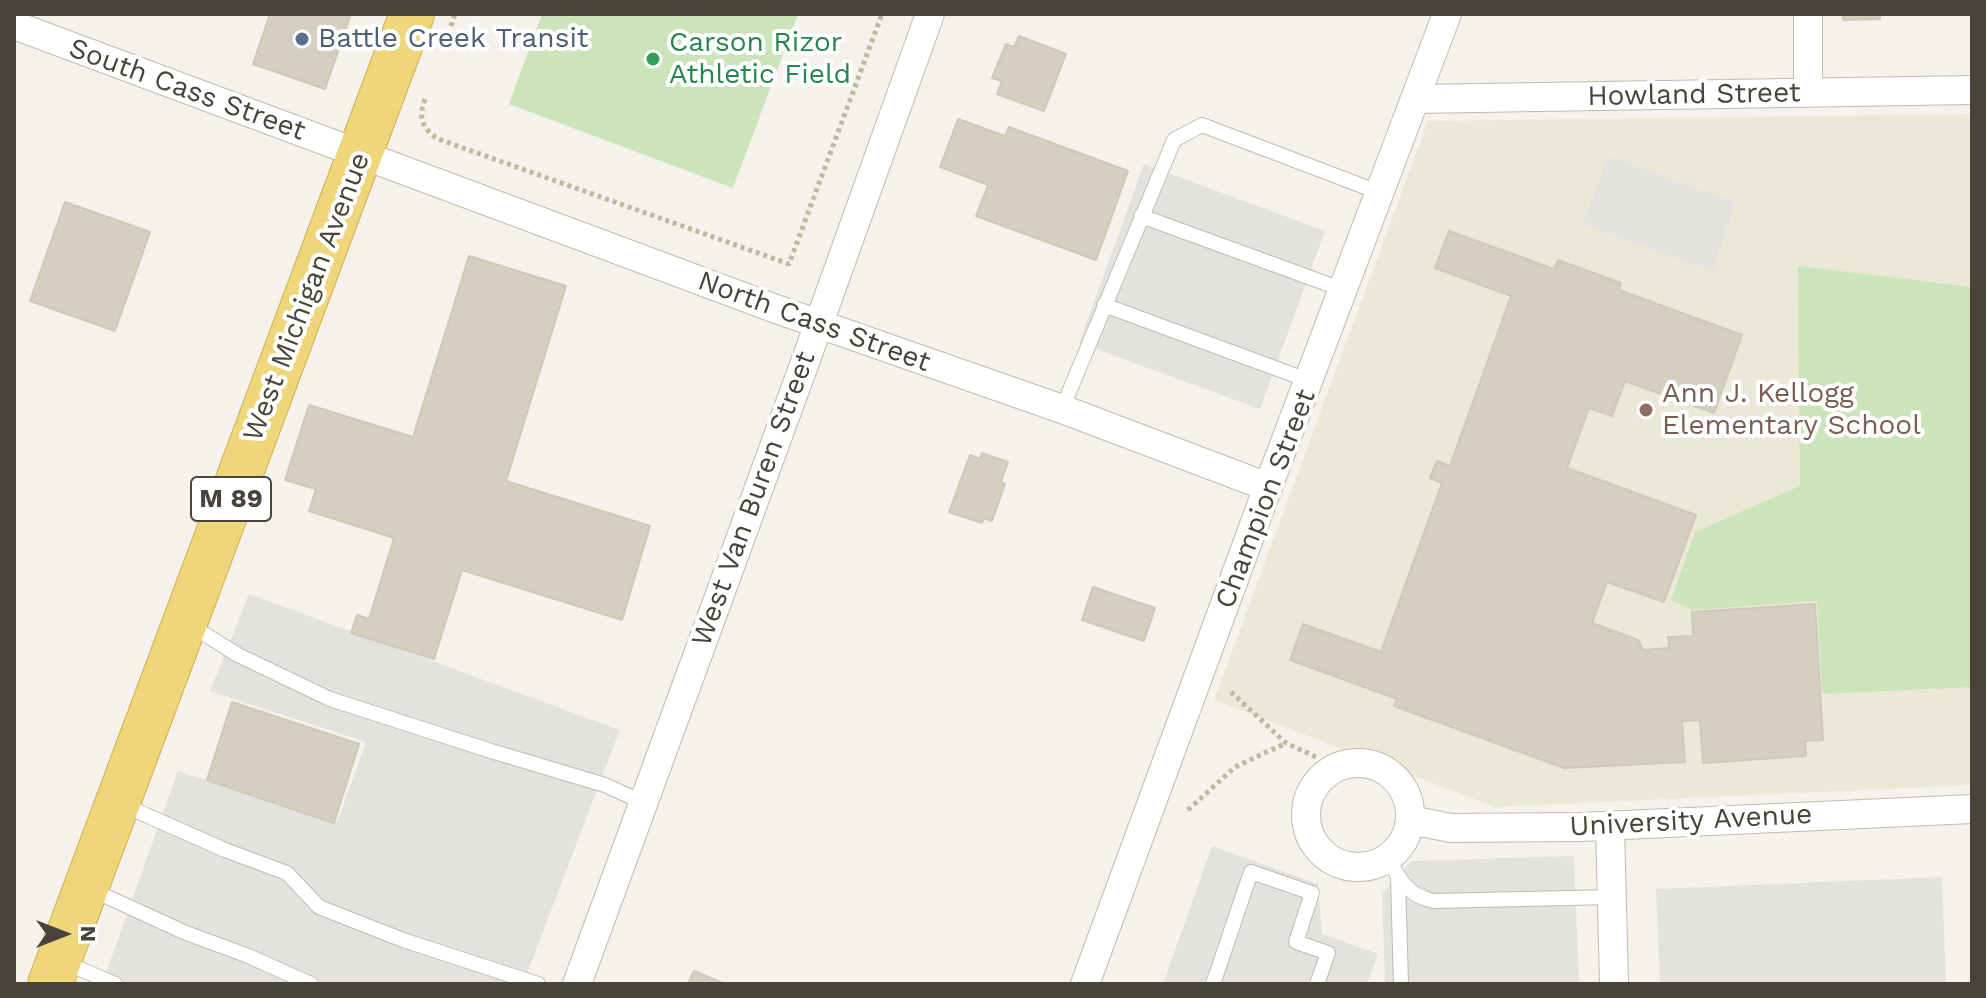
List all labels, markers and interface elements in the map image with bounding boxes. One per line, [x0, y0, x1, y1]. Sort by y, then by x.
place label: Battle Creek Transit [318, 22, 589, 56]
place label: Carson Rizor Athletic Field [669, 26, 851, 92]
marker: Battle Creek Transit [293, 30, 311, 48]
street label: South Cass Street [64, 32, 310, 148]
marker: Carson Rizor Athletic Field [644, 50, 662, 68]
street label: Howland Street [1587, 76, 1801, 114]
street label: West Michigan Avenue [236, 148, 378, 446]
street label: North Cass Street [693, 264, 935, 380]
street label: West Van Buren Street [685, 347, 823, 651]
place label: Ann J. Kellogg Elementary School [1662, 377, 1921, 443]
street label: Champion Street [1209, 385, 1323, 613]
marker: Ann J. Kellogg Elementary School [1637, 401, 1655, 419]
road number: M 89 [191, 477, 271, 521]
street label: University Avenue [1569, 798, 1813, 844]
north arrow [24, 894, 104, 974]
text: N [76, 926, 101, 942]

